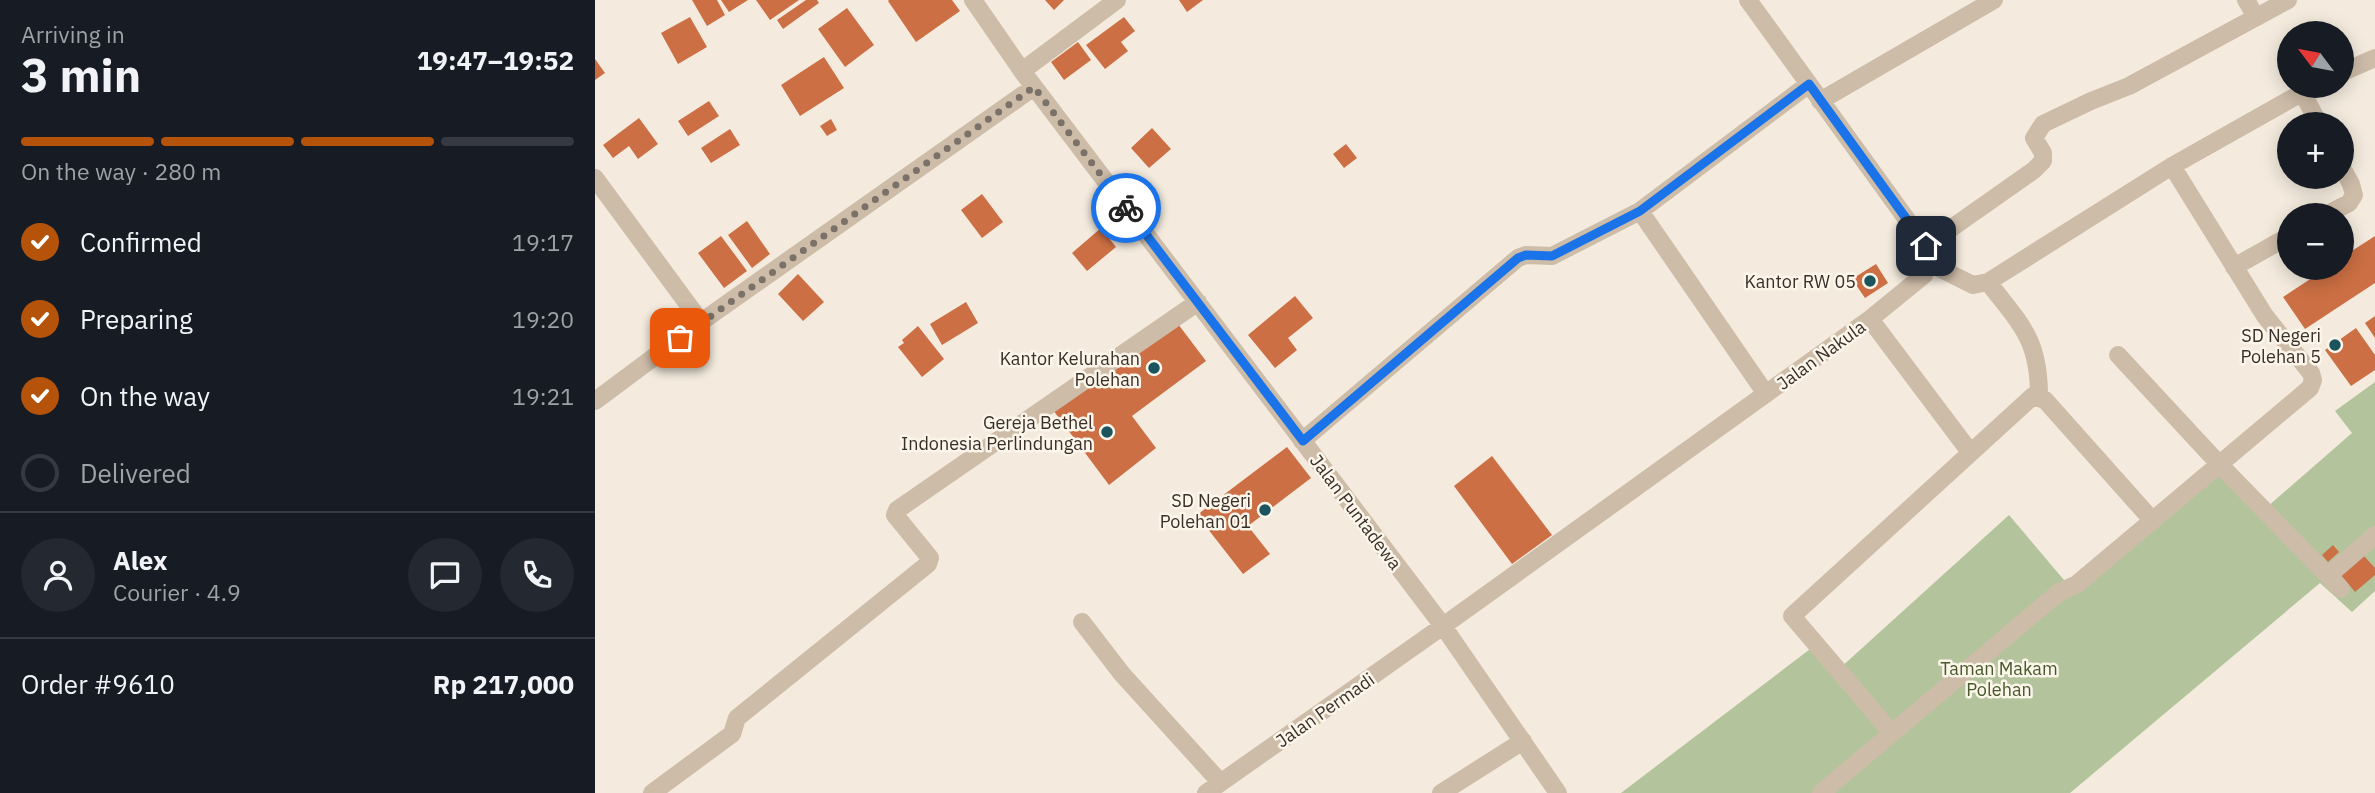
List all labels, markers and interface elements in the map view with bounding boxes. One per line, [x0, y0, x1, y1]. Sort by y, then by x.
text: Arriving in [21, 19, 125, 49]
north arrow [2277, 21, 2354, 98]
map controls [2277, 21, 2354, 280]
text: 19:47–19:52 [417, 43, 574, 77]
text: 3 min [21, 45, 141, 105]
button: + [2277, 112, 2354, 189]
text: On the way · 280 m [21, 156, 221, 186]
courier [1091, 173, 1161, 243]
icon: bike [1107, 189, 1145, 227]
button: − [2277, 203, 2354, 280]
pin [1896, 216, 1956, 276]
icon: check [21, 223, 59, 261]
text: Confirmed [80, 225, 202, 259]
text: 19:17 [512, 227, 574, 257]
icon: home [1907, 227, 1945, 265]
place label: Kantor RW 05 [1745, 270, 1856, 293]
marker: Kantor RW 05 [1862, 273, 1878, 289]
icon: check [21, 300, 59, 338]
text: Preparing [80, 302, 193, 336]
text: 19:20 [512, 304, 574, 334]
pin [650, 308, 710, 368]
street label: Jalan Nakula [1772, 315, 1870, 395]
icon: bag [661, 319, 699, 357]
place label: SD Negeri Polehan 5 [2240, 324, 2321, 368]
marker: SD Negeri Polehan 5 [2327, 337, 2343, 353]
place label: Kantor Kelurahan Polehan [1000, 347, 1140, 391]
marker: Kantor Kelurahan Polehan [1146, 360, 1162, 376]
icon: check [21, 377, 59, 415]
text: On the way [80, 379, 210, 413]
text: 19:21 [512, 381, 574, 411]
place label: Gereja Bethel Indonesia Perlindungan [901, 411, 1093, 455]
marker: Gereja Bethel Indonesia Perlindungan [1099, 424, 1115, 440]
street label: Jalan Puntadewa [1305, 450, 1407, 575]
text: Delivered [80, 456, 191, 490]
place label: SD Negeri Polehan 01 [1160, 489, 1251, 533]
marker: SD Negeri Polehan 01 [1257, 502, 1273, 518]
button: person [21, 538, 95, 612]
button: chat [408, 538, 482, 612]
button: phone [500, 538, 574, 612]
text: Alex [113, 543, 167, 577]
text: Courier · 4.9 [113, 577, 241, 607]
park label: Taman Makam Polehan [1940, 657, 2058, 701]
text: Order #9610 [21, 667, 175, 701]
text: Rp 217,000 [433, 667, 574, 701]
street label: Jalan Permadi [1271, 668, 1379, 752]

